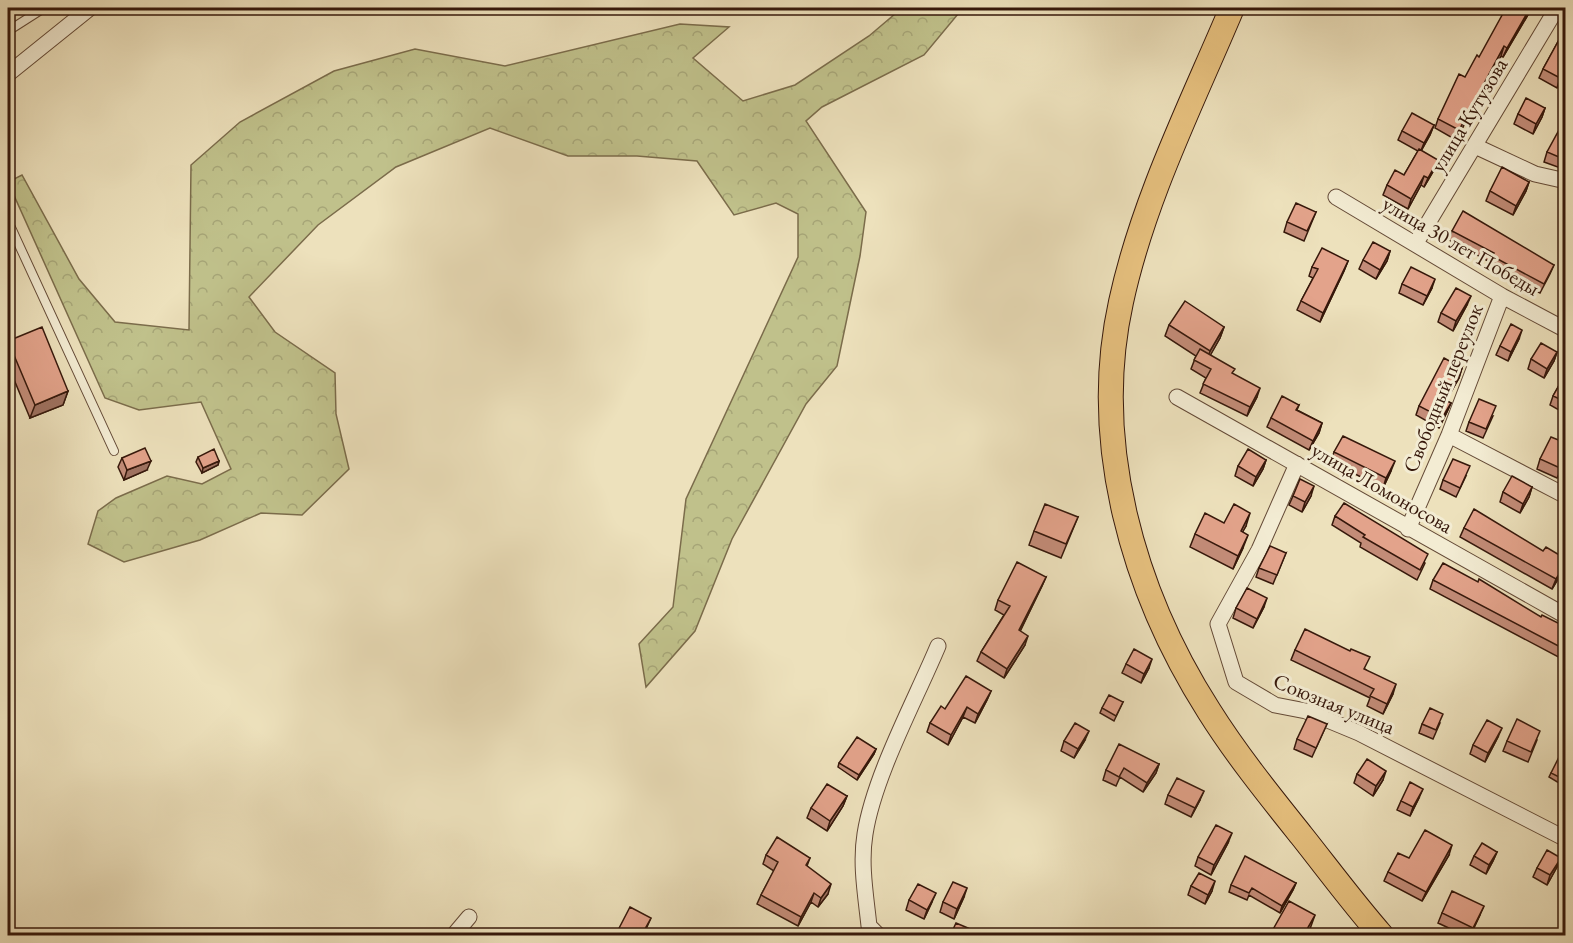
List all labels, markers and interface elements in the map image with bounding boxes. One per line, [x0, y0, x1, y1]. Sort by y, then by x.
street label: улица Кутузова [1424, 52, 1514, 177]
street label: улица 30 лет Победы [1378, 190, 1545, 302]
street label: Свободный переулок [1396, 299, 1489, 476]
street label: улица Ломоносова [1307, 436, 1458, 539]
street label: Союзная улица [1269, 667, 1400, 740]

